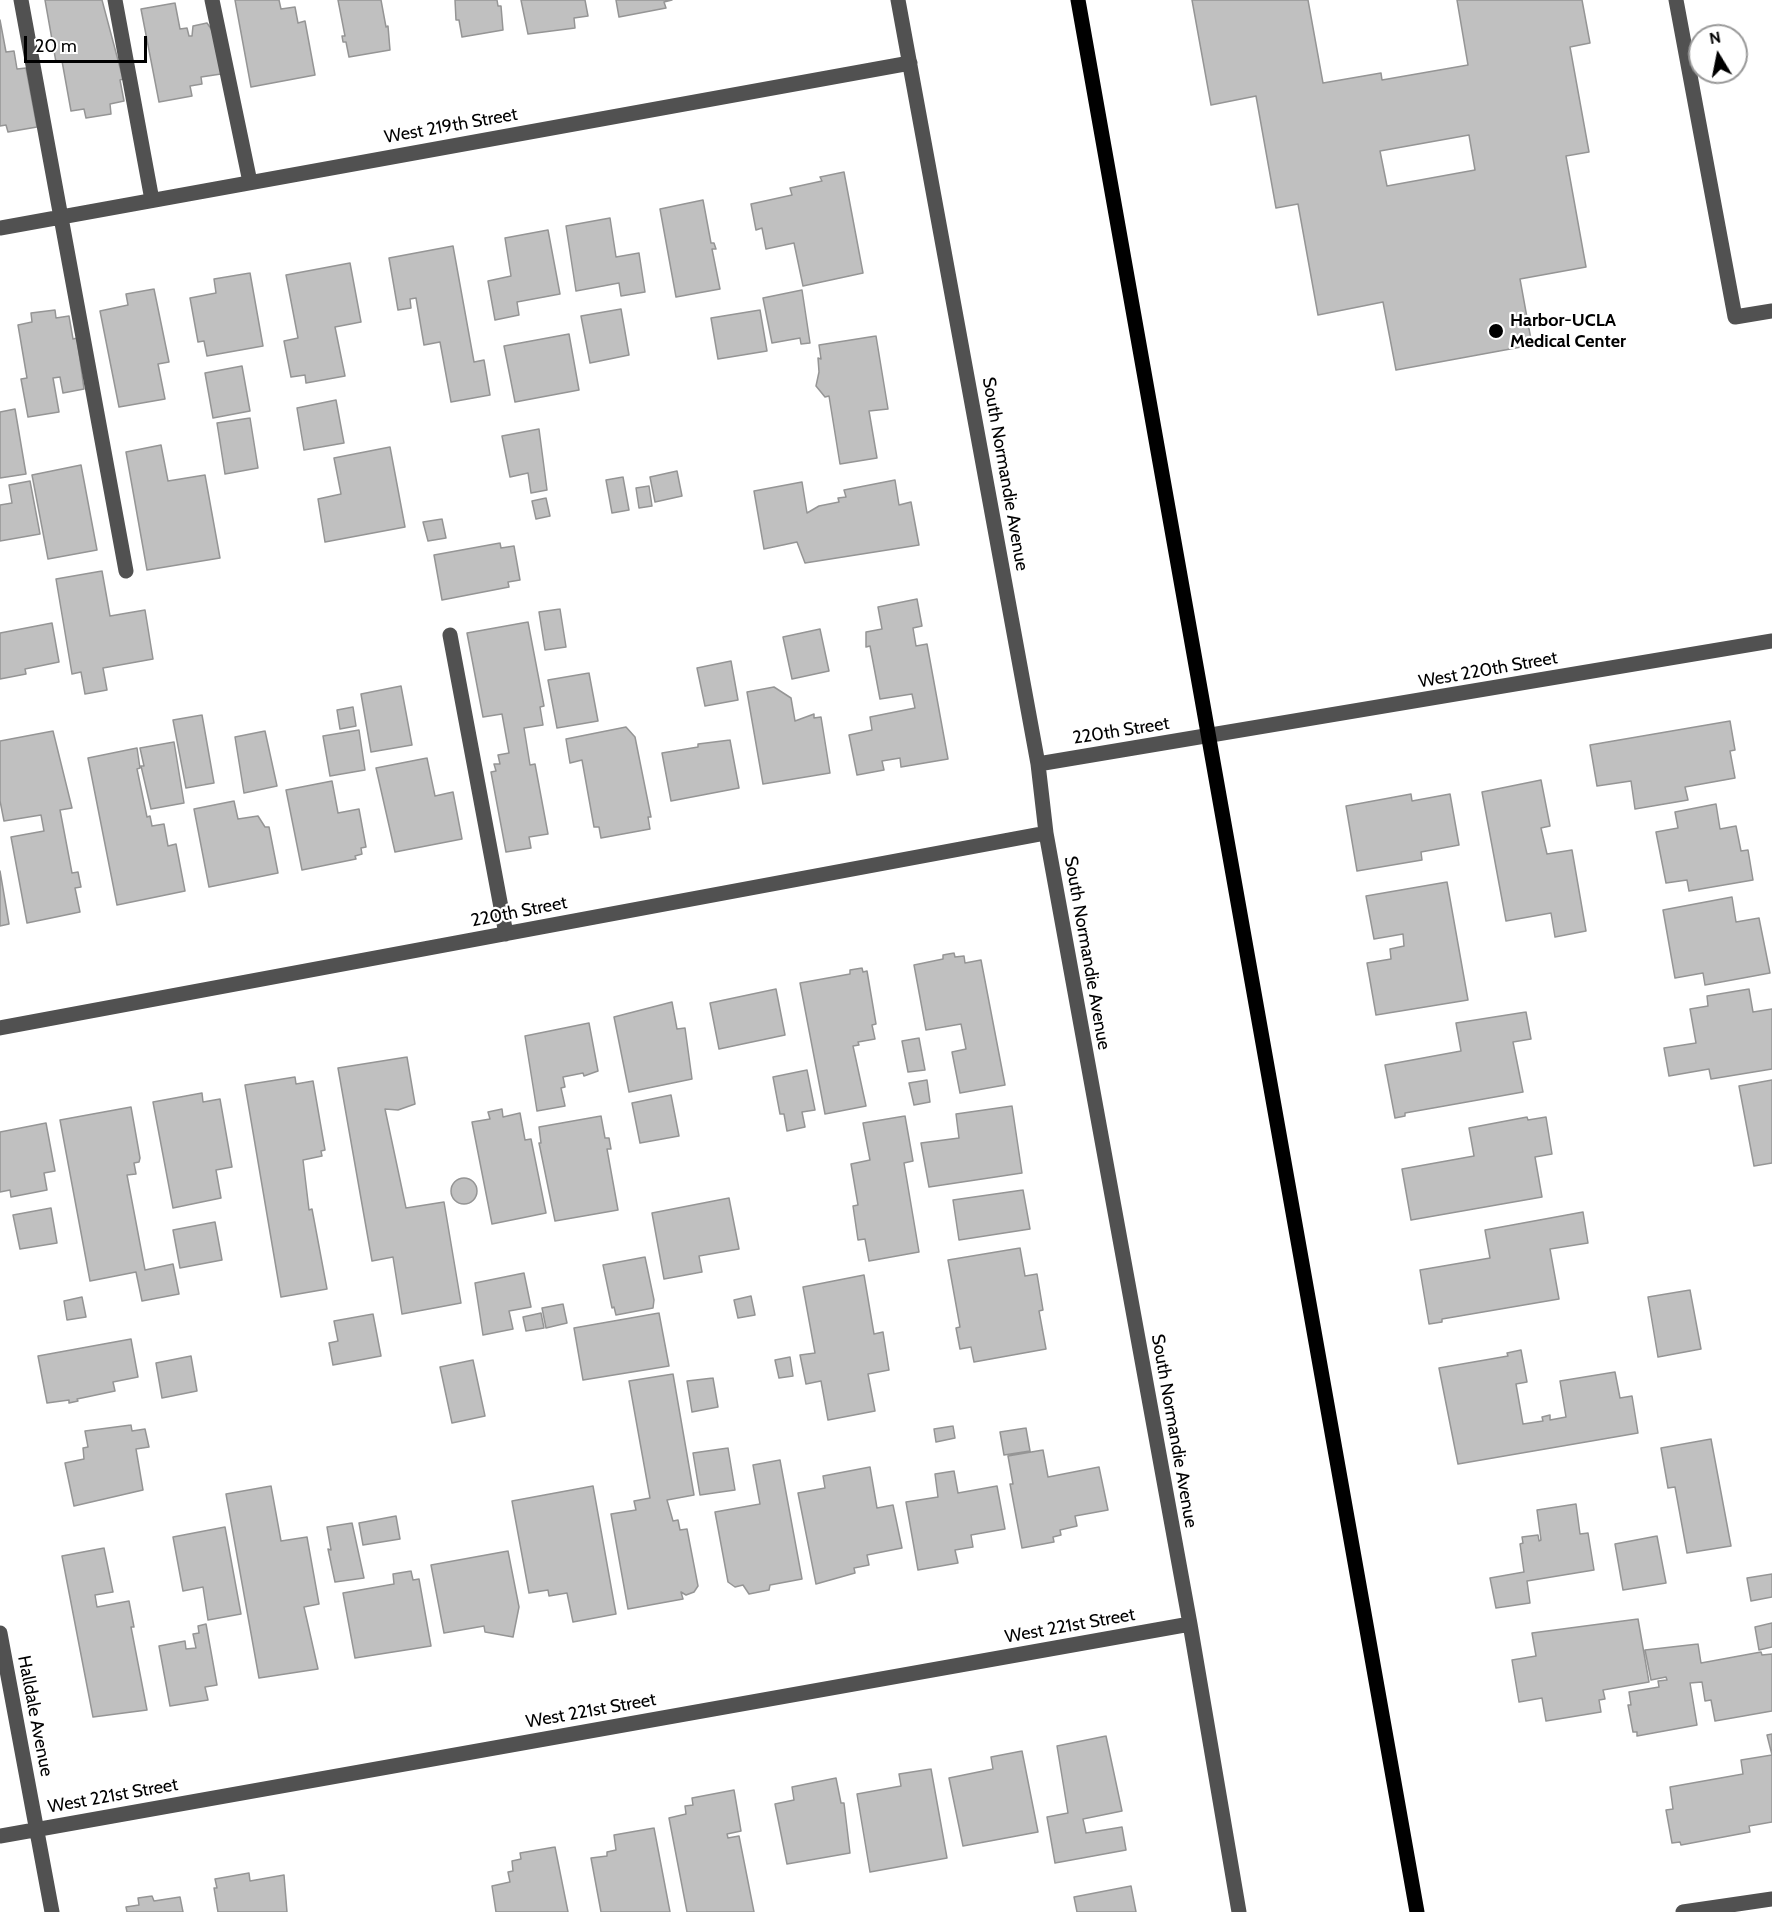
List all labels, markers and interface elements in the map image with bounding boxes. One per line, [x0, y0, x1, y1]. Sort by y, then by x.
scale bar [27, 24, 150, 62]
north arrow [1688, 24, 1748, 84]
text: N [1708, 27, 1722, 48]
text: 20 m [35, 35, 77, 57]
street label: West 219th Street [383, 104, 519, 148]
place label: Harbor-UCLA Medical Center [1510, 310, 1626, 352]
marker: Harbor-UCLA Medical Center [1487, 322, 1505, 340]
street label: South Normandie Avenue [977, 375, 1033, 573]
street label: West 220th Street [1417, 647, 1559, 693]
street label: 220th Street [1071, 713, 1171, 749]
street label: South Normandie Avenue [1059, 854, 1115, 1052]
street label: 220th Street [469, 892, 569, 932]
street label: South Normandie Avenue [1146, 1332, 1202, 1530]
street label: West 221st Street [1003, 1604, 1137, 1648]
street label: Halldale Avenue [13, 1654, 57, 1778]
street label: West 221st Street [524, 1689, 658, 1733]
street label: West 221st Street [46, 1774, 180, 1818]

